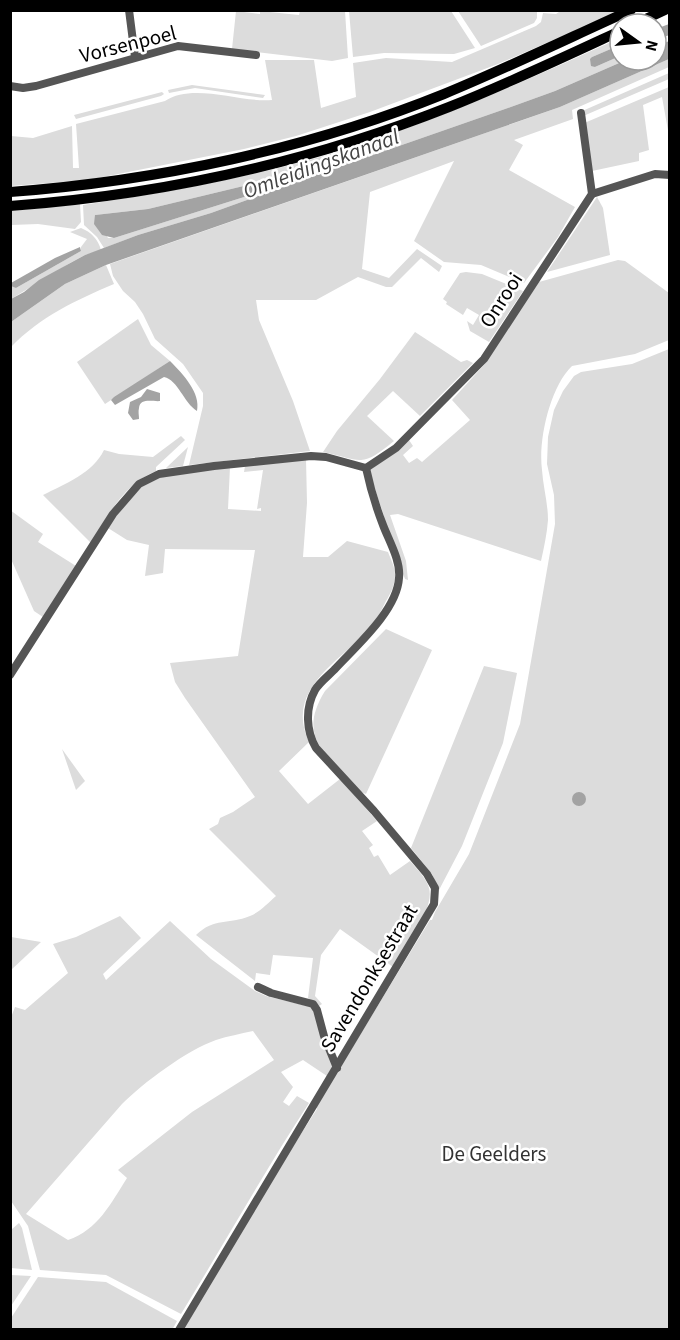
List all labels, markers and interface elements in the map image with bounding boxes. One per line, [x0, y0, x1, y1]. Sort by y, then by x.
north arrow [608, 12, 668, 72]
street label: Vorsenpoel [77, 18, 179, 70]
text: N [640, 38, 664, 54]
water label: Omleidingskanaal [238, 121, 404, 207]
street label: Onrooi [472, 266, 530, 334]
street label: Savendonksestraat [313, 898, 425, 1058]
park label: De Geelders [442, 1139, 547, 1169]

